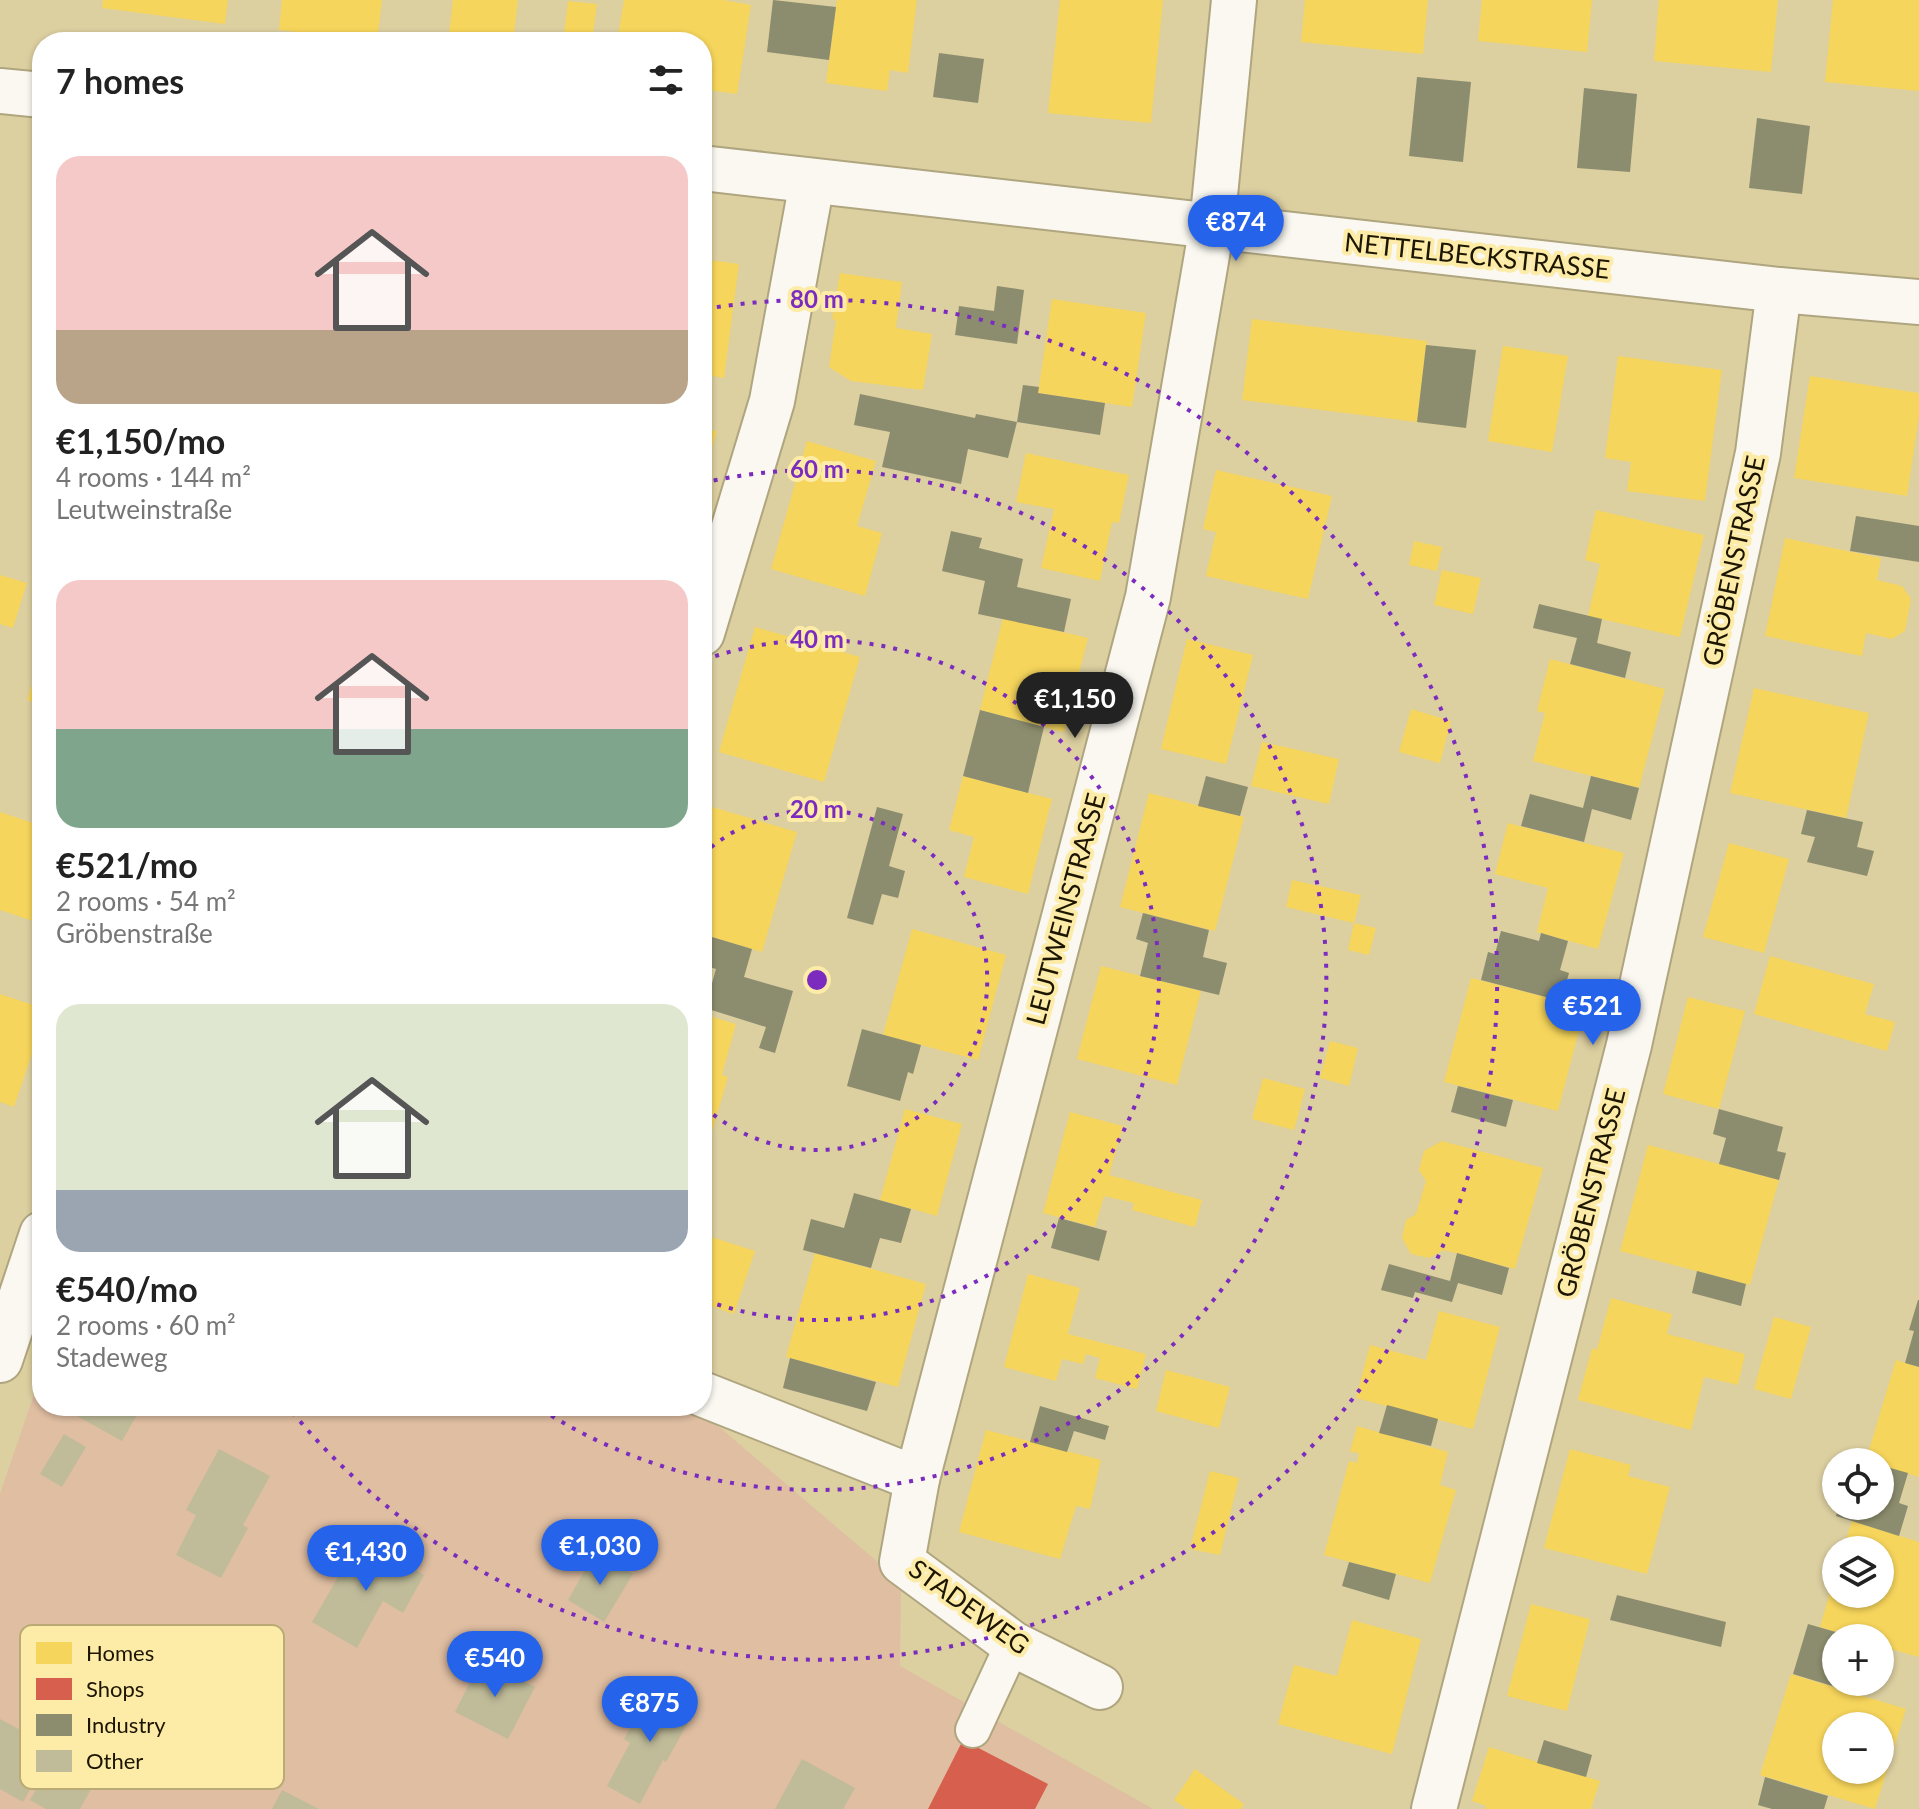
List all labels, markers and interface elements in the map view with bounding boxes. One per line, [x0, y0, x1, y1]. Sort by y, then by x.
icon: filters [644, 58, 688, 102]
text: 7 homes [56, 60, 184, 101]
pin: €874 [1189, 195, 1283, 263]
text: €874 [1206, 205, 1266, 237]
icon: home [300, 208, 444, 352]
street label: NETTELBECKSTRASSE [1343, 225, 1611, 285]
text: 80 m [790, 284, 844, 313]
text: €1,150/mo [56, 420, 225, 461]
street label: GRÖBENSTRASSE [1695, 453, 1771, 669]
text: 60 m [790, 454, 844, 483]
text: 4 rooms · 144 m² [56, 461, 251, 493]
text: Leutweinstraße [56, 493, 232, 525]
text: 40 m [790, 624, 844, 653]
icon: home [300, 632, 444, 776]
pin: €1,150 [1010, 672, 1140, 740]
text: €1,150 [1034, 682, 1116, 714]
street label: LEUTWEINSTRASSE [1019, 789, 1111, 1028]
text: 20 m [790, 794, 844, 823]
text: €521/mo [56, 844, 198, 885]
text: 2 rooms · 54 m² [56, 885, 236, 917]
text: Gröbenstraße [56, 917, 213, 949]
centre of rings [803, 966, 831, 994]
pin: €521 [1546, 979, 1640, 1047]
text: €521 [1563, 989, 1623, 1021]
icon: home [300, 1056, 444, 1200]
street label: GRÖBENSTRASSE [1549, 1085, 1631, 1301]
text: €540/mo [56, 1268, 198, 1309]
text: 2 rooms · 60 m² [56, 1309, 236, 1341]
text: Stadeweg [56, 1341, 167, 1373]
map controls [1822, 1448, 1894, 1784]
button: locate [1822, 1448, 1894, 1520]
pin: €1,030 [535, 1519, 665, 1587]
pin: €1,430 [301, 1525, 431, 1593]
text: €1,030 [559, 1529, 641, 1561]
text: €1,430 [325, 1535, 407, 1567]
button: layers [1822, 1536, 1894, 1608]
street label: STADEWEG [903, 1552, 1036, 1660]
button: + [1822, 1624, 1894, 1696]
legend [20, 1625, 284, 1789]
pin: €540 [448, 1631, 542, 1699]
text: Homes [86, 1639, 154, 1666]
text: €540 [465, 1641, 525, 1673]
text: Shops [86, 1675, 144, 1702]
pin: €875 [603, 1676, 697, 1744]
text: €875 [620, 1686, 680, 1718]
text: Industry [86, 1711, 166, 1738]
button: − [1822, 1712, 1894, 1784]
text: Other [86, 1747, 143, 1774]

